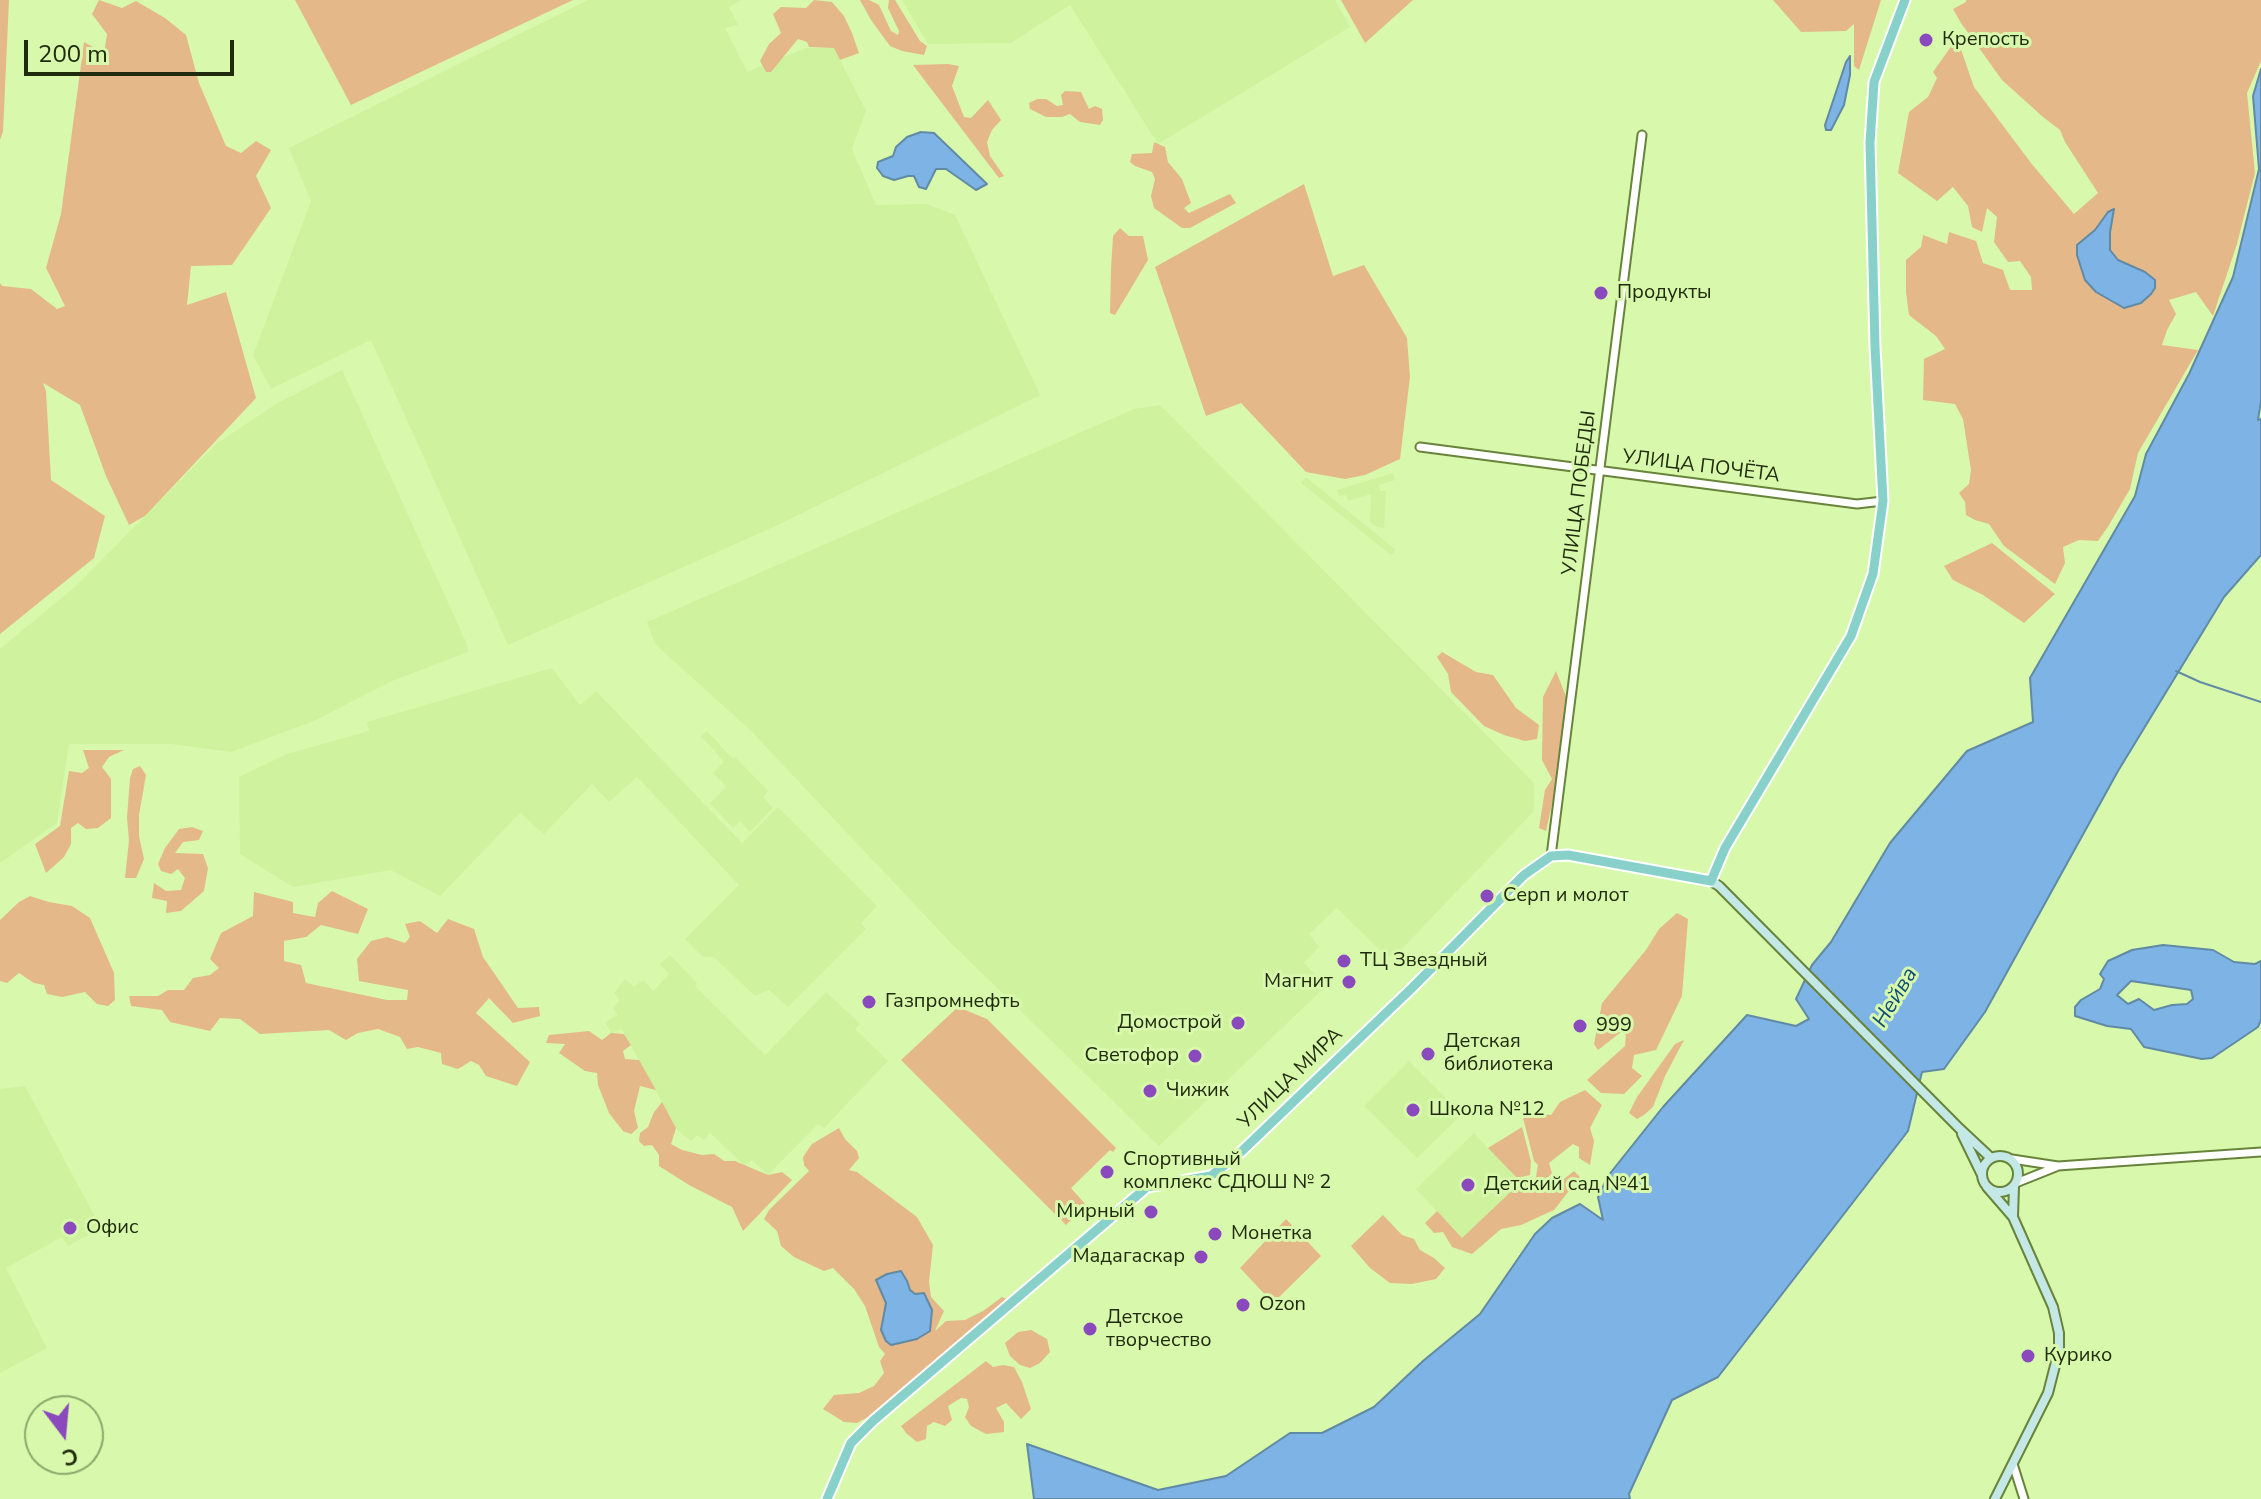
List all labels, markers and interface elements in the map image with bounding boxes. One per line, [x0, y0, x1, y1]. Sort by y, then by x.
scale bar [28, 24, 238, 74]
place label: Крепость [1942, 28, 2030, 52]
marker: Крепость [1917, 31, 1935, 49]
text: 200 m [38, 38, 108, 70]
place label: Продукты [1617, 281, 1712, 305]
marker: Продукты [1592, 284, 1610, 302]
street label: УЛИЦА ПОБЕДЫ [1558, 409, 1602, 577]
street label: УЛИЦА ПОЧЁТА [1621, 445, 1781, 489]
place label: Серп и молот [1503, 884, 1629, 908]
marker: Серп и молот [1478, 887, 1496, 905]
place label: ТЦ Звездный [1360, 949, 1488, 973]
marker: ТЦ Звездный [1335, 952, 1353, 970]
water label: Нейва [1868, 963, 1924, 1033]
place label: Магнит [1264, 970, 1333, 994]
marker: Магнит [1340, 973, 1358, 991]
place label: Газпромнефть [885, 990, 1020, 1014]
marker: Газпромнефть [860, 993, 878, 1011]
place label: Домострой [1117, 1011, 1222, 1035]
marker: Домострой [1229, 1014, 1247, 1032]
place label: 999 [1596, 1014, 1632, 1038]
marker: 999 [1571, 1017, 1589, 1035]
street label: УЛИЦА МИРА [1234, 1023, 1348, 1135]
place label: Детская библиотека [1444, 1030, 1554, 1077]
place label: Светофор [1085, 1044, 1179, 1068]
marker: Детская библиотека [1419, 1045, 1437, 1063]
marker: Светофор [1186, 1047, 1204, 1065]
place label: Чижик [1166, 1079, 1229, 1103]
marker: Чижик [1141, 1082, 1159, 1100]
place label: Школа №12 [1429, 1098, 1545, 1122]
marker: Школа №12 [1404, 1101, 1422, 1119]
place label: Спортивный комплекс СДЮШ № 2 [1123, 1148, 1331, 1195]
marker: Спортивный комплекс СДЮШ № 2 [1098, 1163, 1116, 1181]
place label: Детский сад №41 [1484, 1173, 1651, 1197]
marker: Детский сад №41 [1459, 1176, 1477, 1194]
place label: Мирный [1056, 1200, 1135, 1224]
marker: Мирный [1142, 1203, 1160, 1221]
place label: Офис [86, 1216, 138, 1240]
marker: Офис [61, 1219, 79, 1237]
place label: Монетка [1231, 1222, 1312, 1246]
marker: Монетка [1206, 1225, 1224, 1243]
place label: Мадагаскар [1072, 1245, 1185, 1269]
marker: Мадагаскар [1192, 1248, 1210, 1266]
place label: Ozon [1259, 1293, 1306, 1317]
marker: Ozon [1234, 1296, 1252, 1314]
place label: Детское творчество [1106, 1306, 1211, 1353]
marker: Детское творчество [1081, 1320, 1099, 1338]
place label: Курико [2044, 1344, 2112, 1368]
marker: Курико [2019, 1347, 2037, 1365]
north arrow [24, 1395, 104, 1475]
text: С [59, 1440, 81, 1473]

